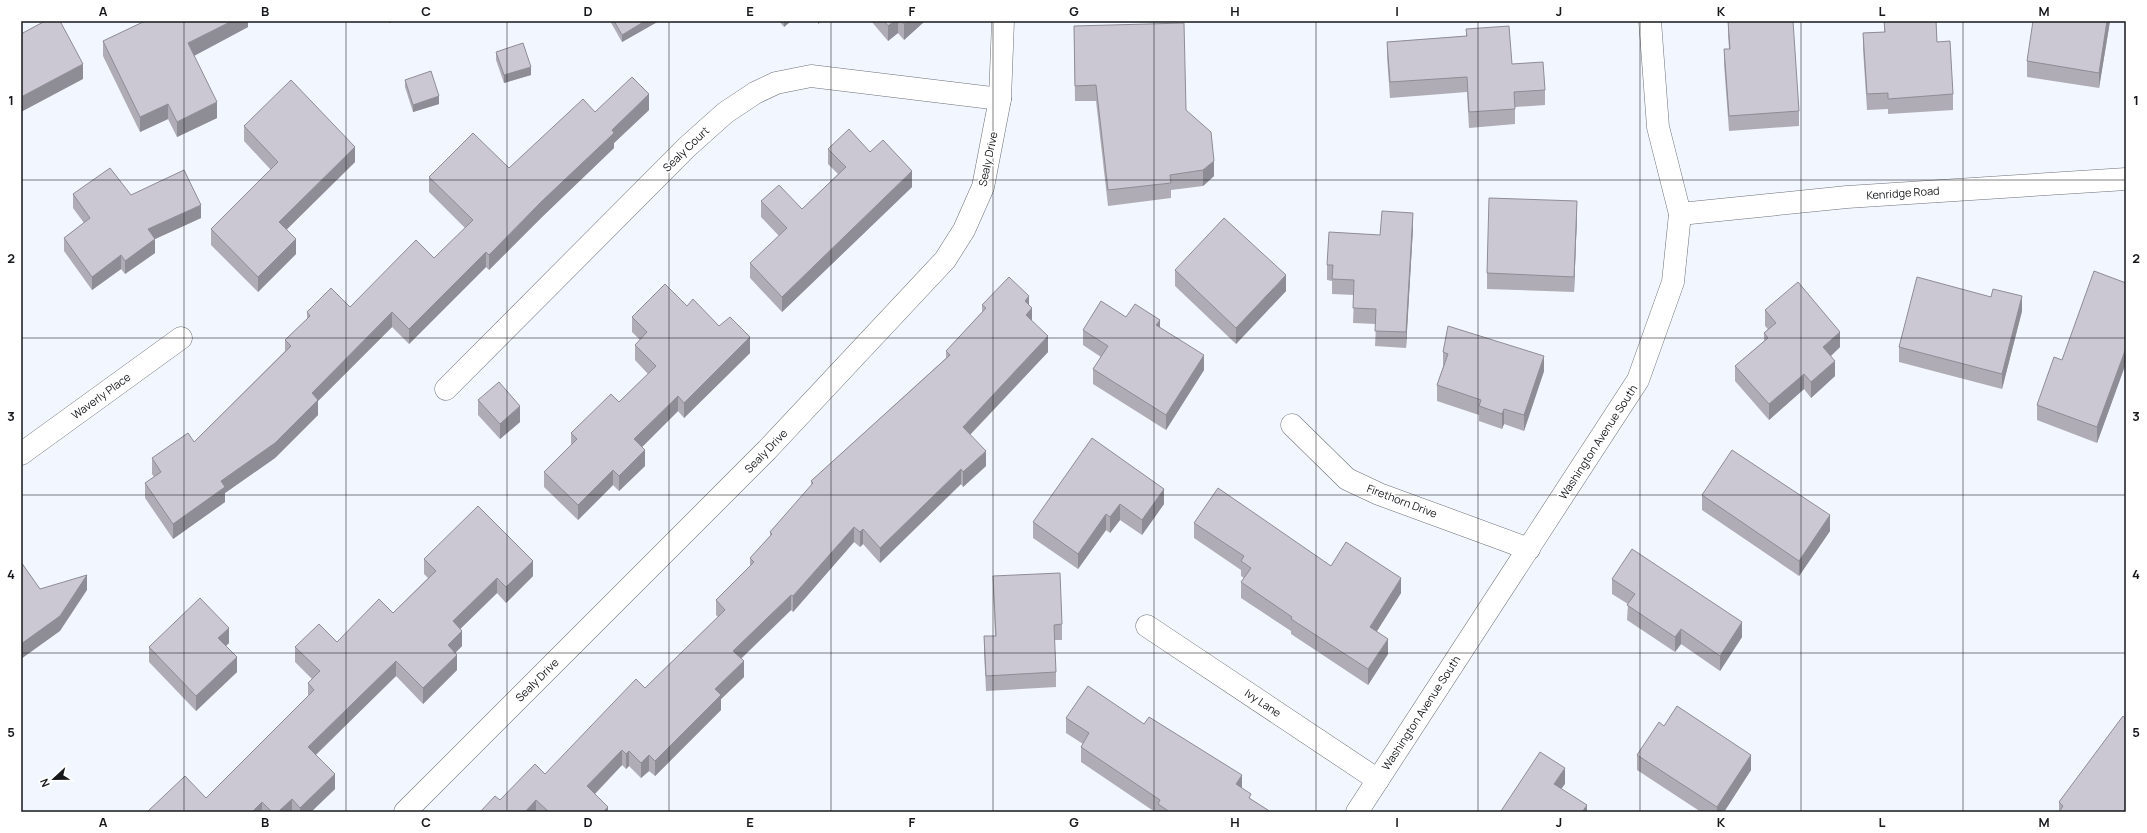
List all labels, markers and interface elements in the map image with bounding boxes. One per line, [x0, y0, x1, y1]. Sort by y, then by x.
text: A [99, 2, 108, 20]
text: B [261, 2, 269, 20]
text: C [421, 2, 431, 20]
text: D [583, 2, 593, 20]
text: E [746, 2, 754, 20]
text: F [909, 2, 916, 20]
text: G [1069, 2, 1079, 20]
text: H [1230, 2, 1240, 20]
text: I [1395, 2, 1399, 20]
text: J [1556, 2, 1562, 20]
text: K [1717, 2, 1726, 20]
text: L [1879, 2, 1886, 20]
text: M [2038, 2, 2050, 20]
text: 1 [8, 91, 14, 109]
text: 1 [2133, 91, 2139, 109]
street label: Sealy Court [659, 123, 712, 175]
street label: Sealy Drive [974, 130, 1001, 188]
street label: Kenridge Road [1866, 182, 1940, 203]
text: 2 [7, 249, 15, 267]
text: 2 [2132, 249, 2140, 267]
street label: Waverly Place [68, 369, 134, 422]
street label: Washington Avenue South [1555, 381, 1640, 502]
text: 3 [7, 407, 15, 425]
text: 3 [2132, 407, 2140, 425]
street label: Sealy Drive [741, 425, 791, 476]
street label: Firethorn Drive [1365, 480, 1440, 521]
text: 4 [7, 565, 15, 583]
text: 4 [2132, 565, 2140, 583]
street label: Washington Avenue South [1378, 652, 1463, 773]
street label: Sealy Drive [512, 654, 562, 705]
street label: Ivy Lane [1242, 685, 1285, 721]
text: 5 [7, 723, 15, 741]
text: 5 [2132, 723, 2140, 741]
north arrow [34, 759, 74, 799]
text: N [36, 776, 53, 789]
text: A [99, 813, 108, 831]
text: B [261, 813, 269, 831]
text: C [421, 813, 431, 831]
text: D [583, 813, 593, 831]
text: E [746, 813, 754, 831]
text: F [909, 813, 916, 831]
text: G [1069, 813, 1079, 831]
text: H [1230, 813, 1240, 831]
text: I [1395, 813, 1399, 831]
text: J [1556, 813, 1562, 831]
text: K [1717, 813, 1726, 831]
text: L [1879, 813, 1886, 831]
text: M [2038, 813, 2050, 831]

